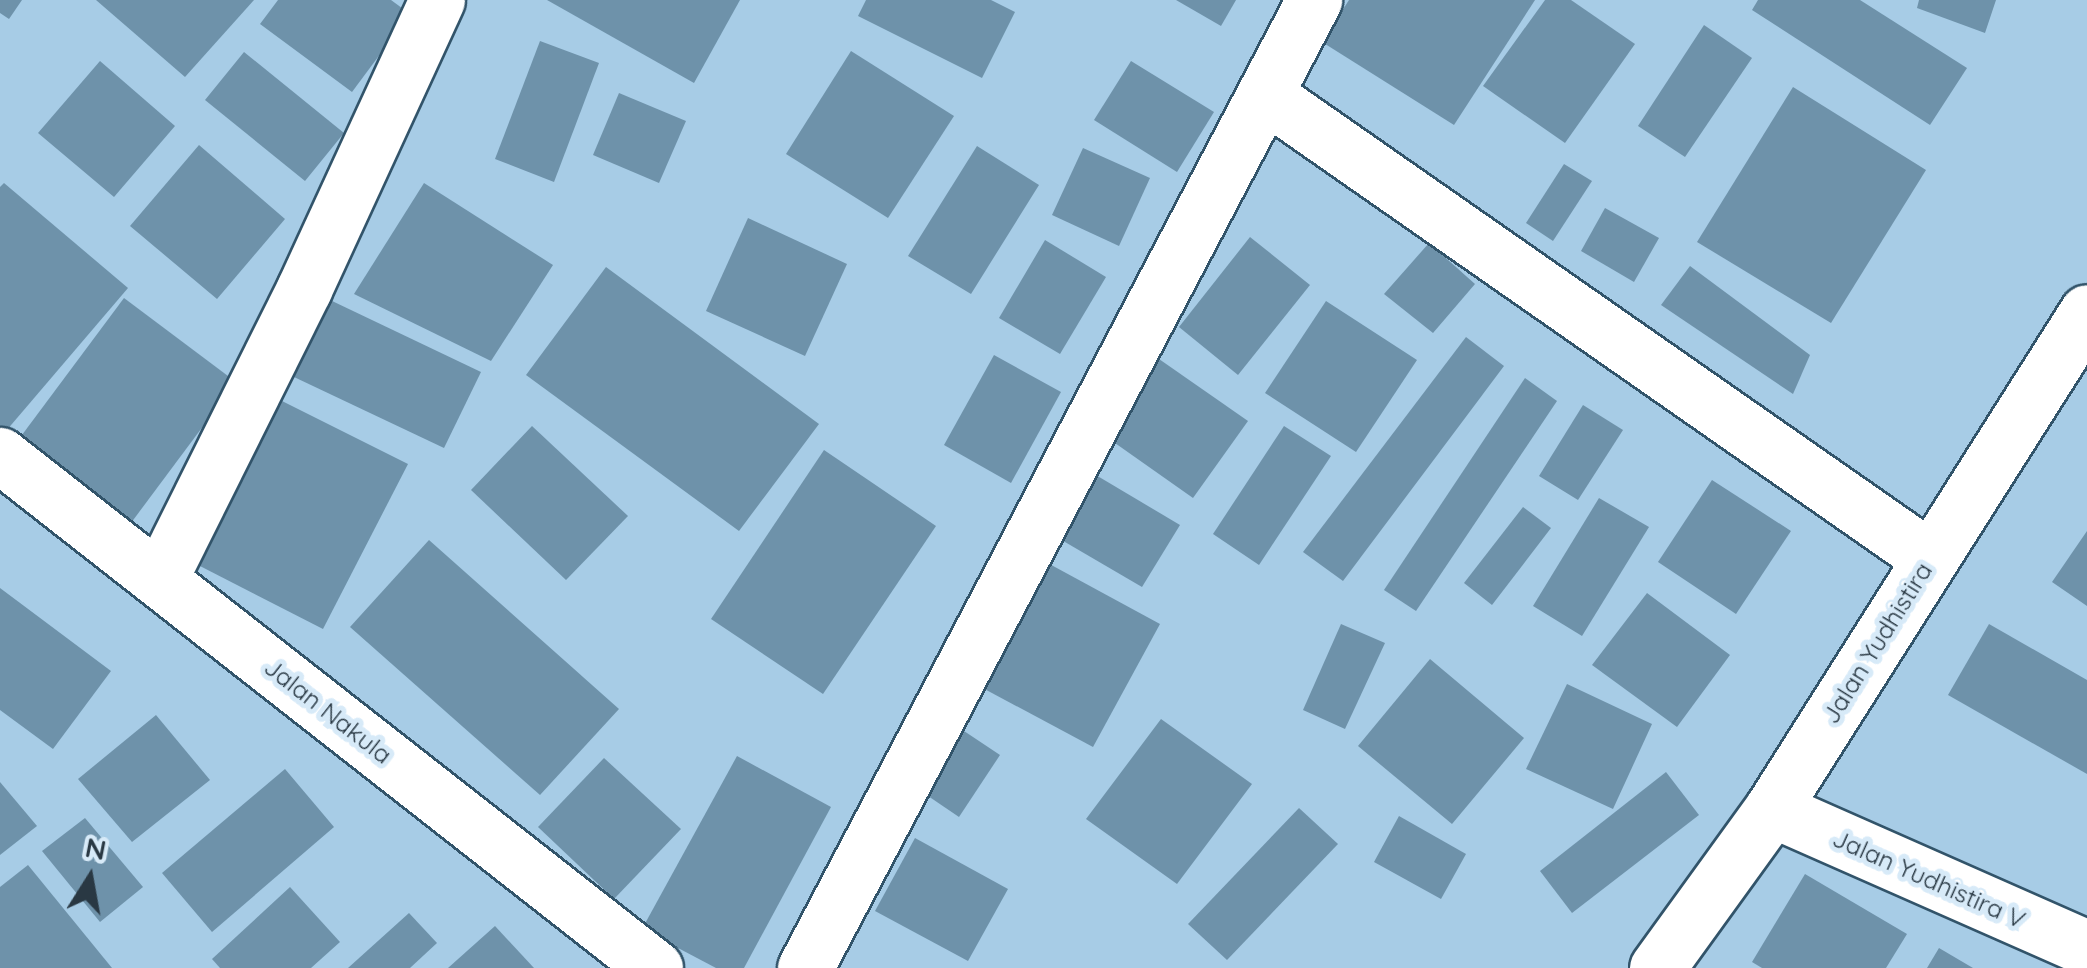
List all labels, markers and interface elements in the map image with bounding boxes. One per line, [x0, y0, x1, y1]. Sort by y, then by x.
street label: Jalan Yudhistira [1816, 557, 1938, 729]
street label: Jalan Nakula [258, 652, 398, 770]
street label: Jalan Yudhistira V [1828, 823, 2030, 935]
north arrow [40, 828, 140, 928]
text: N [82, 829, 109, 867]

